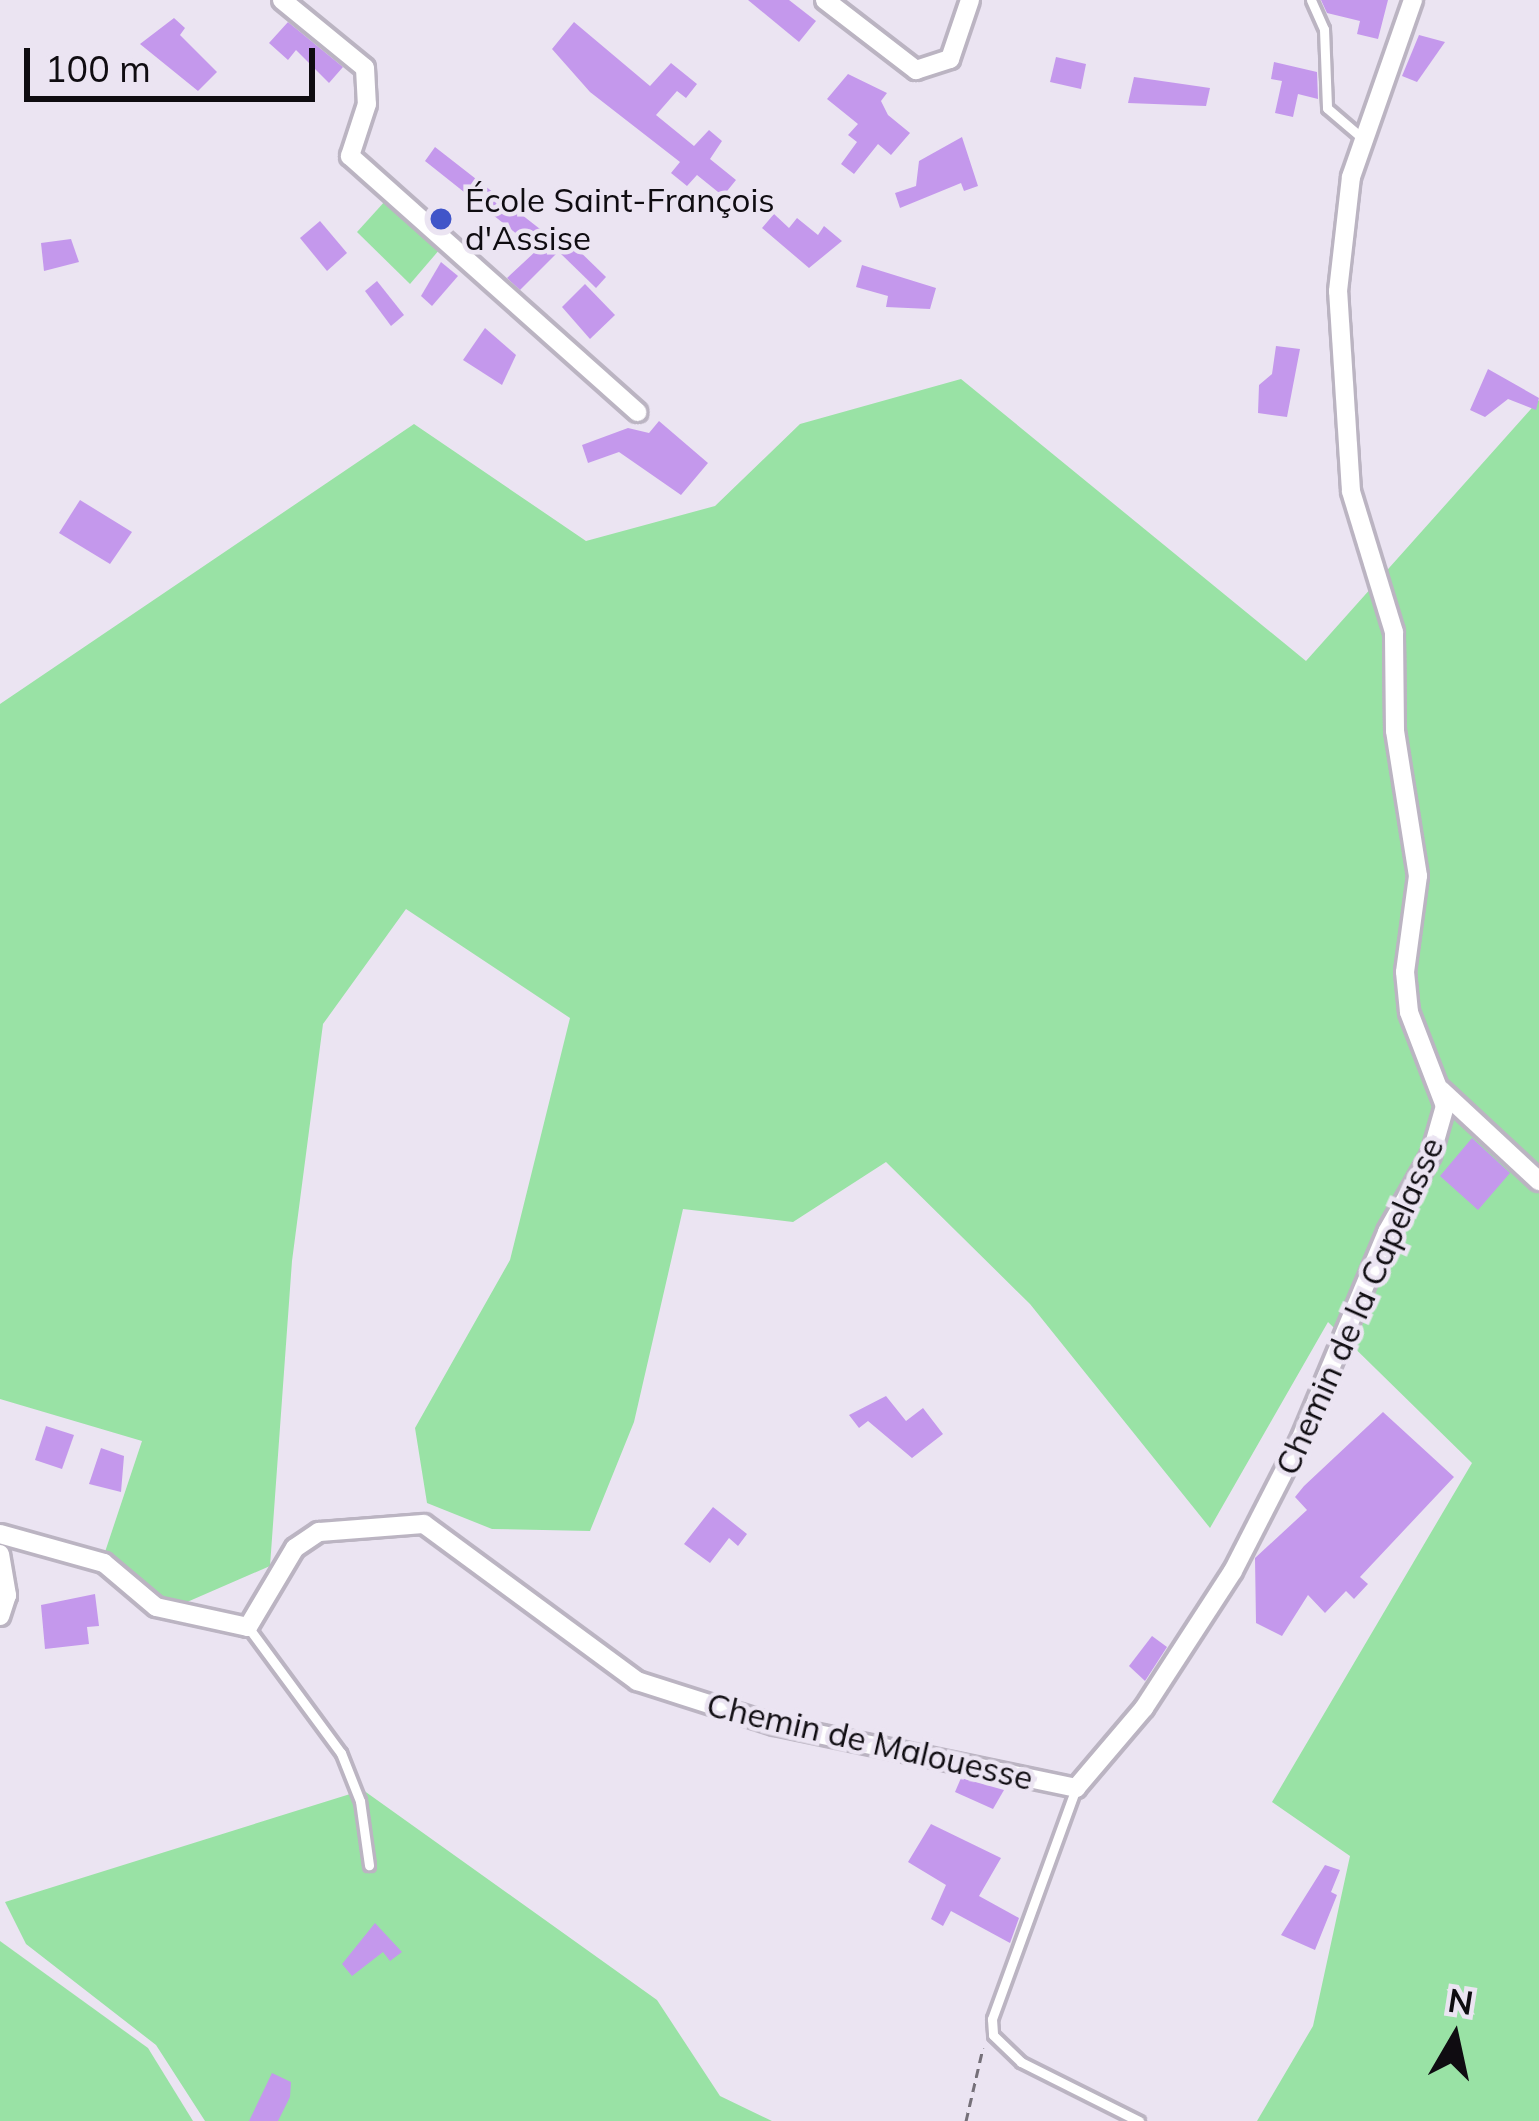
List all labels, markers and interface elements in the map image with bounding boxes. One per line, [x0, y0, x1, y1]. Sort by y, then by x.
scale bar [30, 24, 321, 98]
text: 100 m [45, 46, 151, 91]
place label: École Saint-François d'Assise [465, 180, 775, 258]
marker: École Saint-François d'Assise [428, 206, 454, 232]
street label: Chemin de la Capelasse [1267, 1131, 1451, 1481]
street label: Chemin de Malouesse [703, 1684, 1037, 1798]
north arrow [1395, 1977, 1515, 2097]
text: N [1445, 1979, 1476, 2023]

